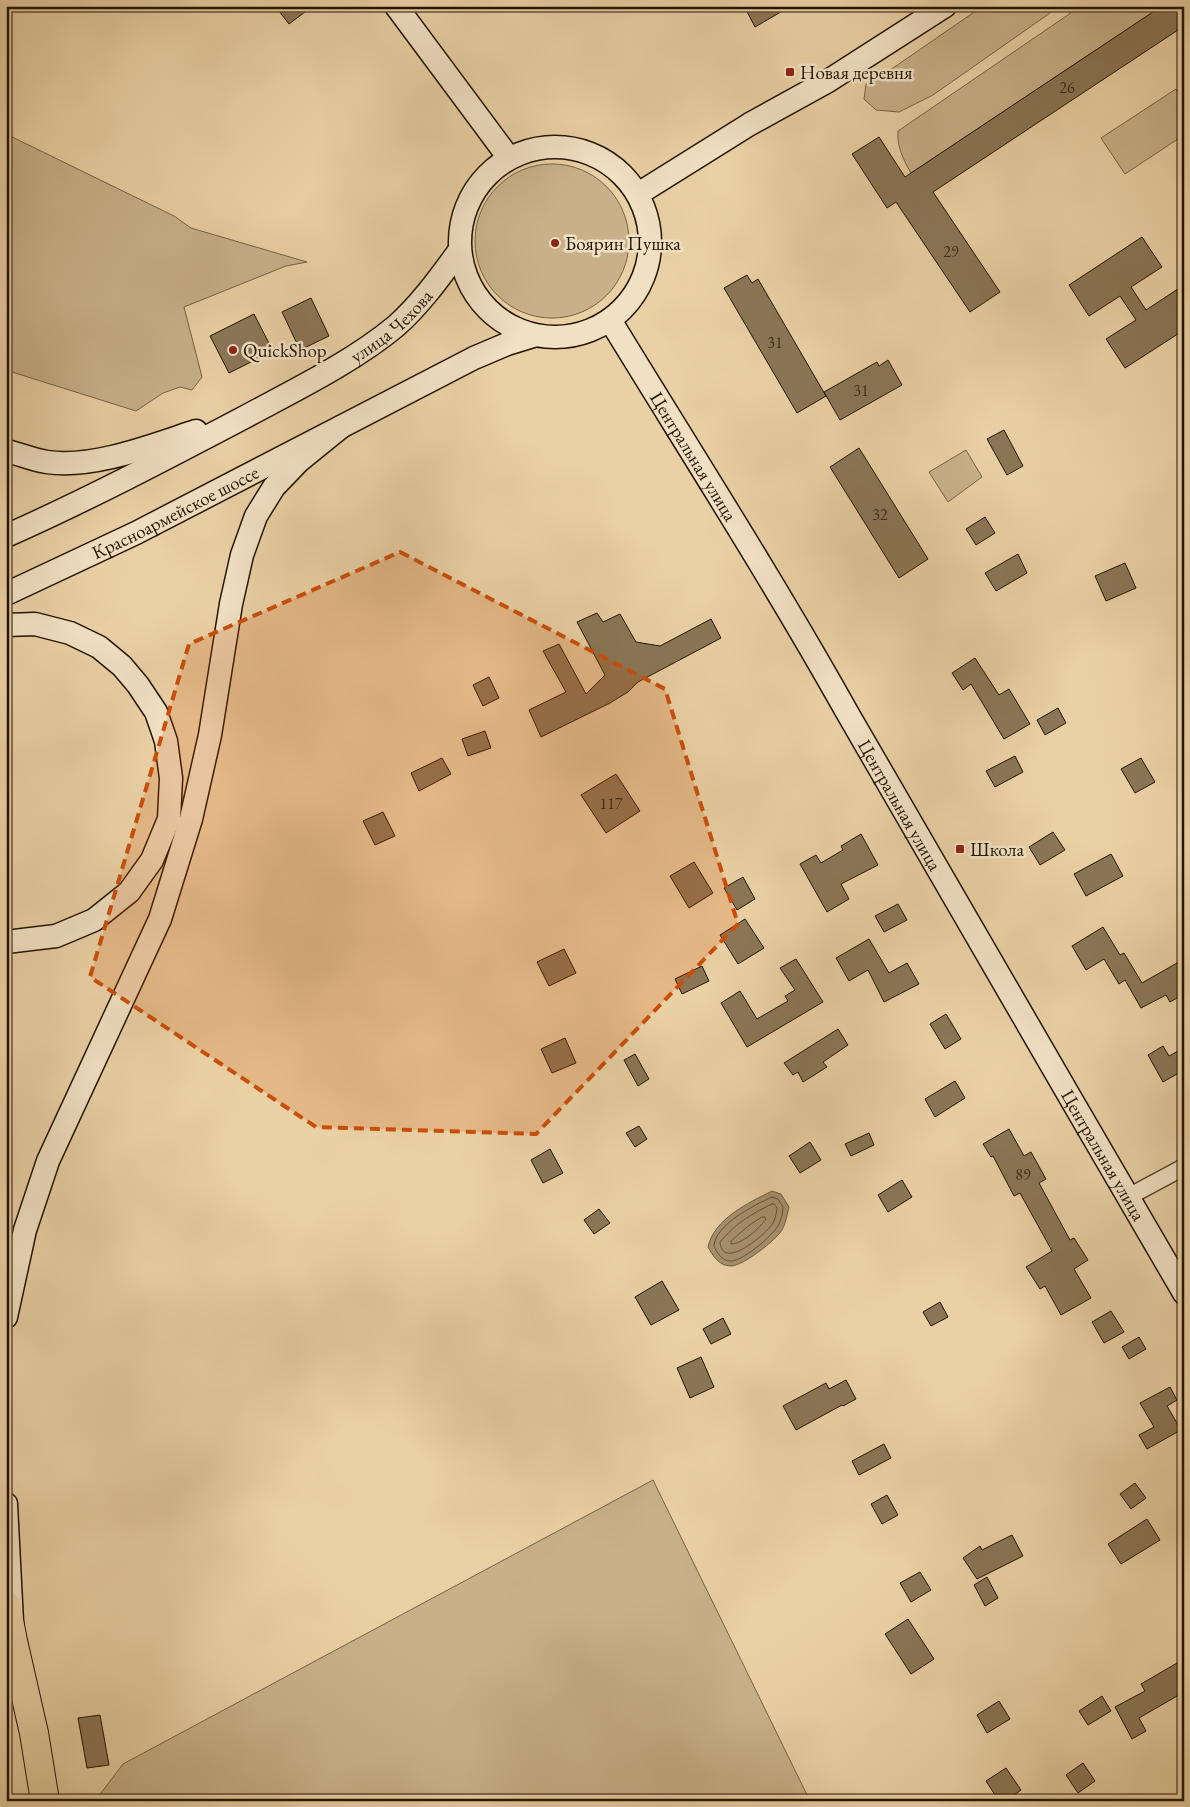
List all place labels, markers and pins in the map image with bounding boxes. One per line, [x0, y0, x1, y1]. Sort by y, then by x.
place label: Новая деревня [800, 60, 913, 85]
marker: Новая деревня [784, 66, 796, 78]
place label: Боярин Пушка [565, 231, 681, 256]
marker: Боярин Пушка [549, 237, 561, 249]
place label: QuickShop [243, 338, 327, 363]
marker: QuickShop [227, 344, 239, 356]
place label: Школа [970, 837, 1024, 862]
marker: Школа [954, 843, 966, 855]

